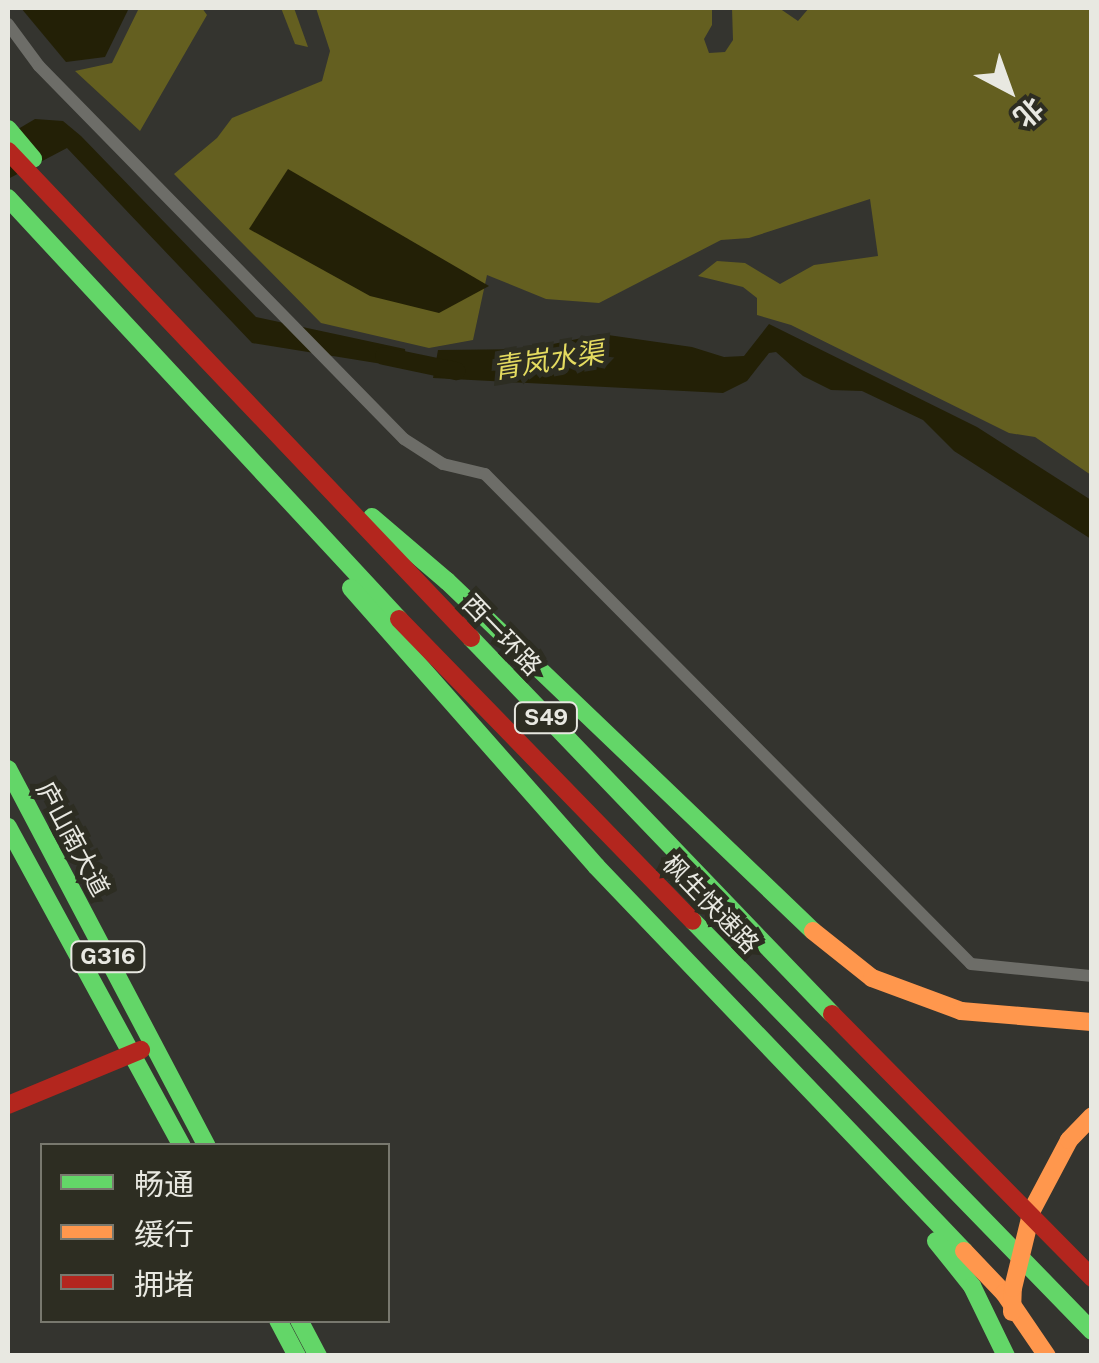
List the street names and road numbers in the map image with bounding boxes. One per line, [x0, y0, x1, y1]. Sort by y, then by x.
street label: 西一环路 [456, 589, 548, 681]
road number: S49 [514, 701, 578, 735]
street label: 庐山南大道 [30, 777, 116, 901]
street label: 枫生快速路 [657, 849, 765, 959]
road number: G316 [68, 940, 148, 974]

